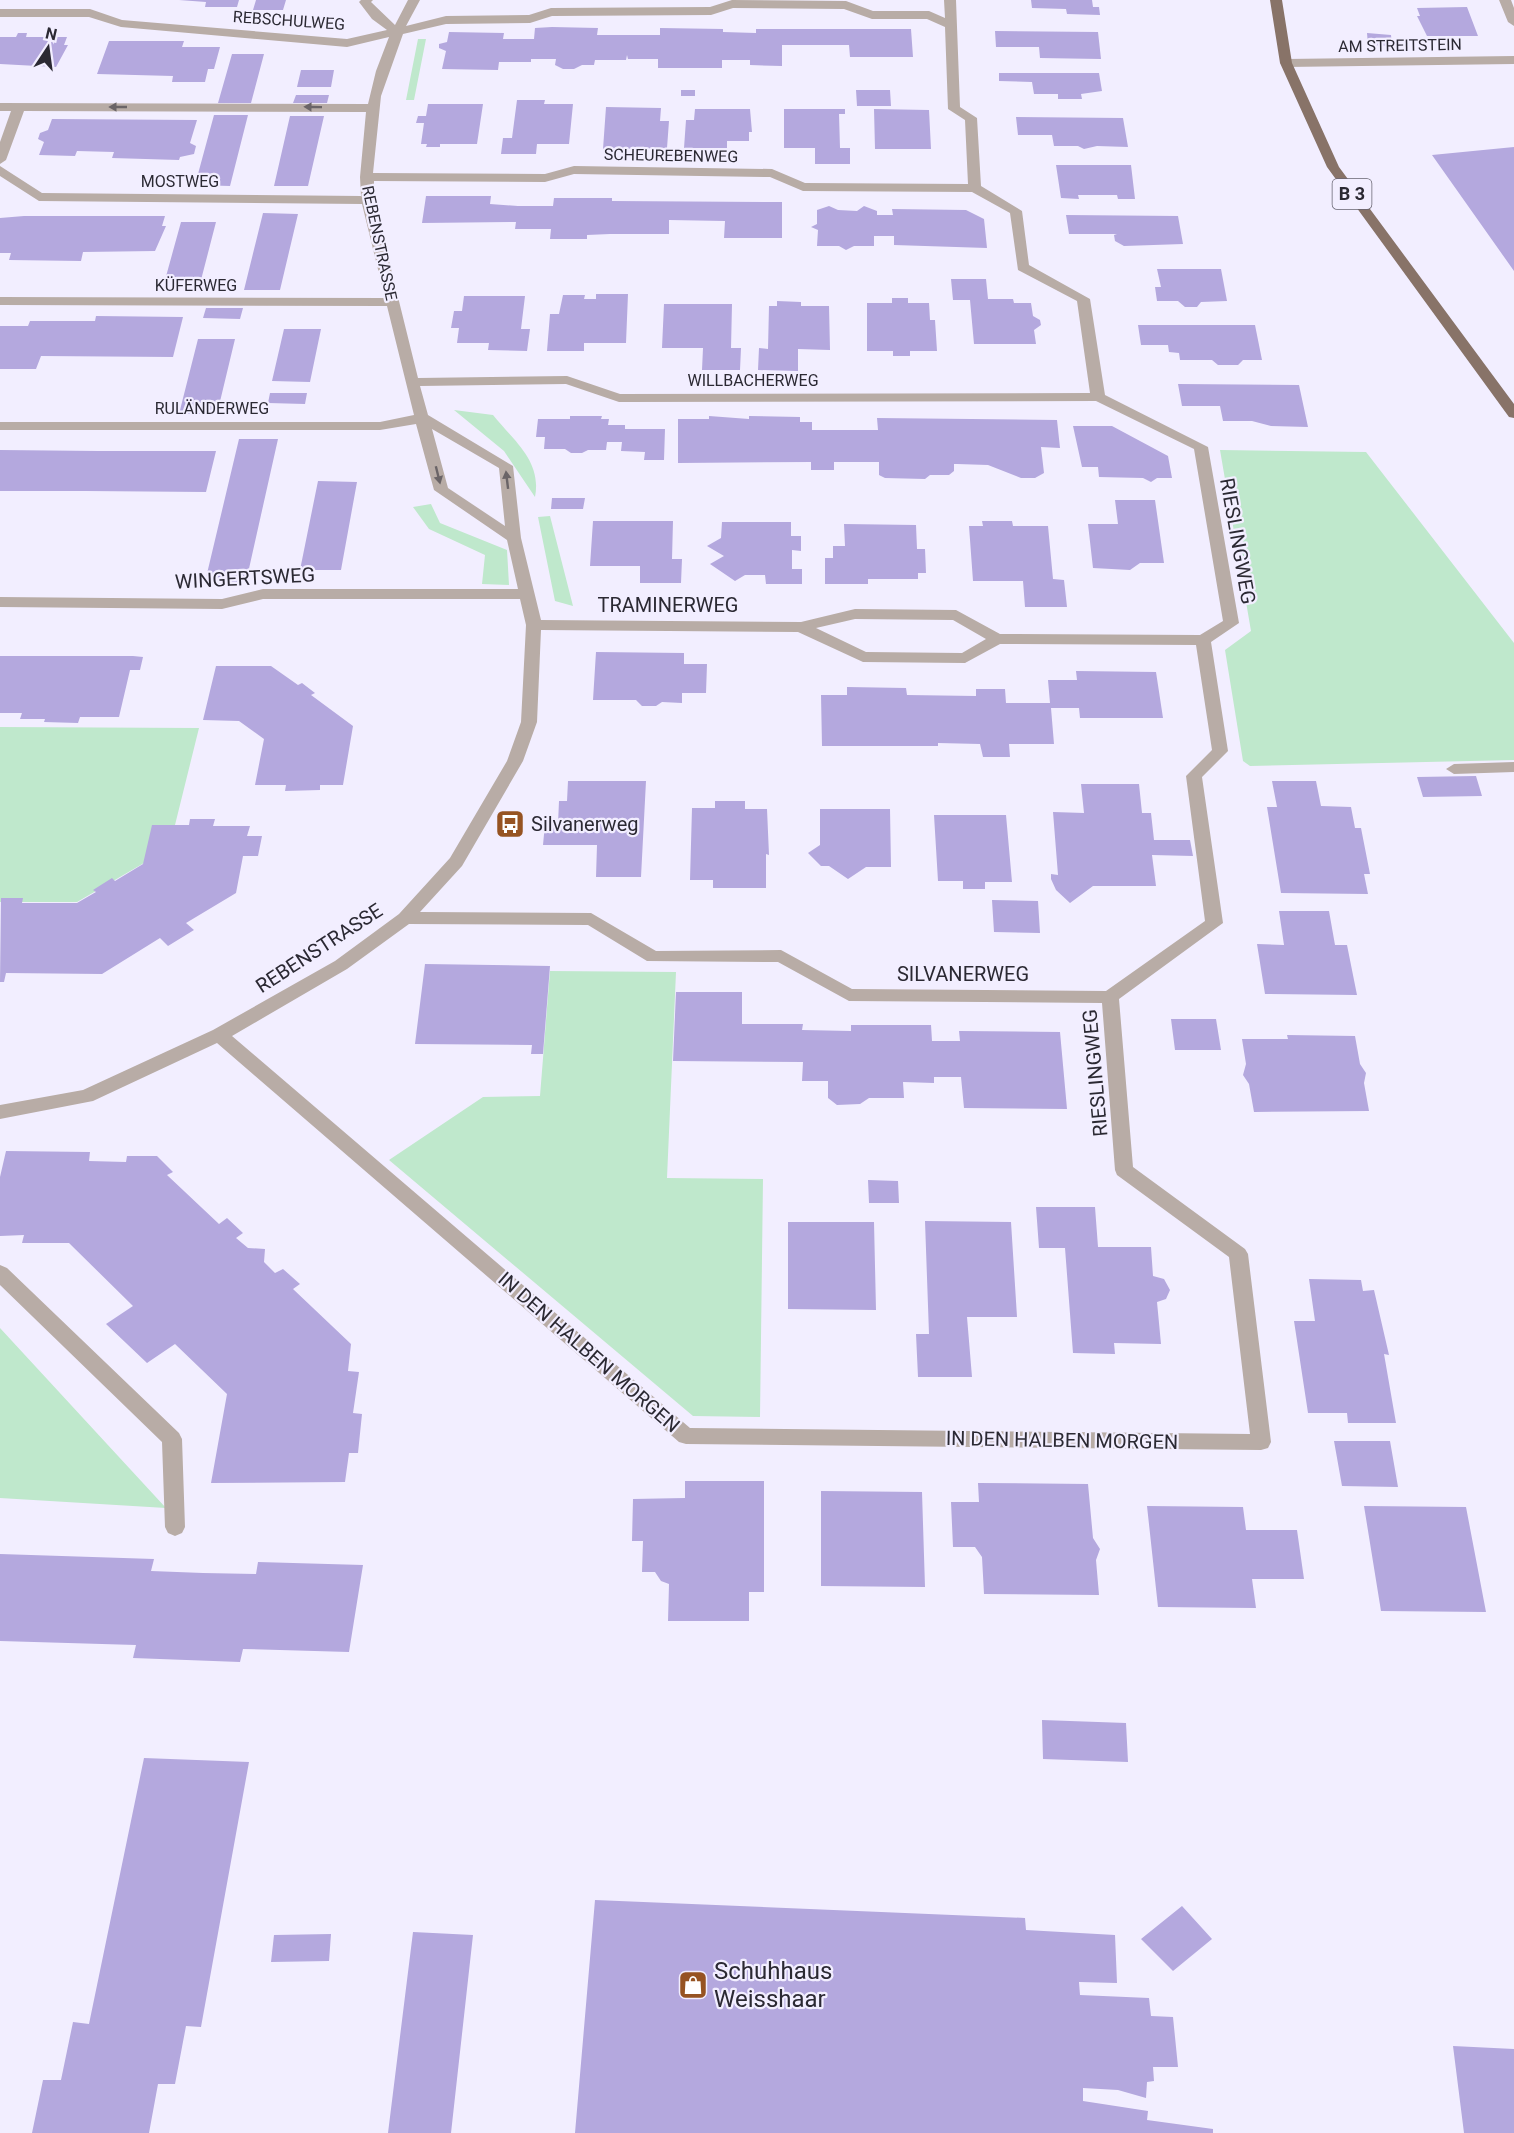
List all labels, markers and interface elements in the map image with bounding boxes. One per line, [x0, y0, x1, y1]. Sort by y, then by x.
street label: REBSCHULWEG [232, 7, 346, 34]
north arrow [18, 18, 78, 78]
text: N [44, 23, 59, 44]
street label: AM STREITSTEIN [1338, 35, 1462, 56]
one-way arrow [108, 102, 127, 112]
one-way arrow [303, 103, 322, 112]
street label: SCHEUREBENWEG [604, 145, 738, 166]
street label: MOSTWEG [141, 172, 219, 191]
road number: B 3 [1332, 179, 1372, 209]
street label: REBENSTRASSE [358, 184, 401, 302]
street label: KÜFERWEG [155, 276, 237, 295]
street label: WILLBACHERWEG [687, 371, 819, 390]
street label: RULÄNDERWEG [155, 399, 269, 418]
one-way arrow [433, 466, 443, 484]
one-way arrow [503, 470, 512, 489]
street label: RIESLINGWEG [1215, 476, 1261, 606]
street label: WINGERTSWEG [174, 562, 316, 594]
street label: TRAMINERWEG [598, 593, 738, 617]
bus stop icon: Silvanerweg [494, 808, 526, 840]
place label: Silvanerweg [531, 812, 638, 836]
street label: REBENSTRASSE [251, 898, 387, 998]
street label: SILVANERWEG [897, 962, 1029, 986]
street label: RIESLINGWEG [1077, 1008, 1113, 1138]
street label: IN DEN HALBEN MORGEN [493, 1267, 685, 1437]
street label: IN DEN HALBEN MORGEN [946, 1426, 1178, 1454]
place label: Schuhhaus Weisshaar [714, 1957, 832, 2013]
shop icon: Schuhhaus Weisshaar [677, 1969, 709, 2001]

